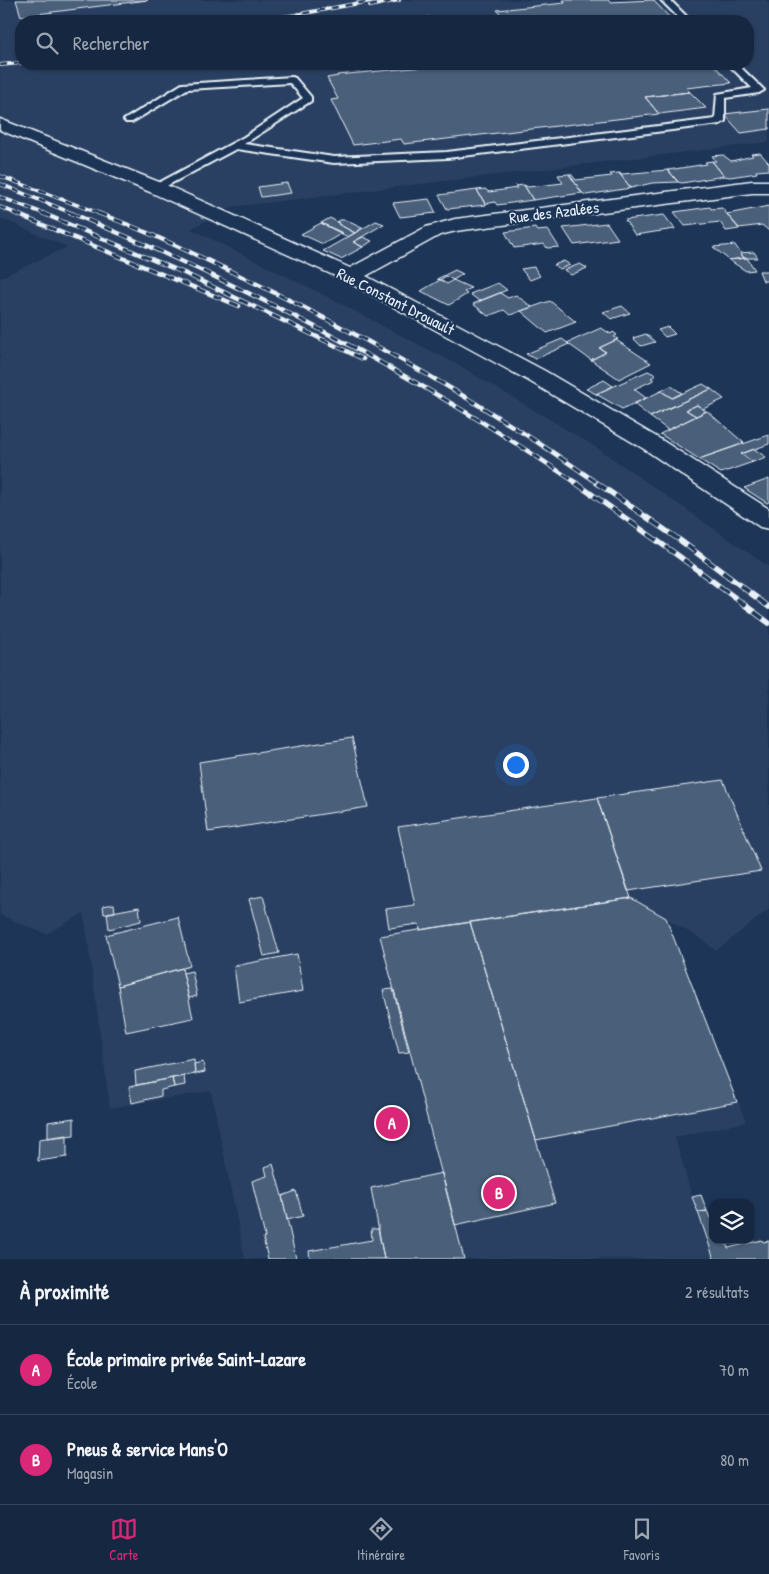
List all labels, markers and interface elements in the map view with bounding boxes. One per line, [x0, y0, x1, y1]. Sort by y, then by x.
search box [15, 15, 754, 70]
icon: search [33, 29, 61, 57]
text: Rechercher [73, 30, 150, 56]
street label: Rue des Azalées [508, 196, 600, 228]
street label: Rue Constant Drouault [333, 262, 459, 340]
your location [503, 752, 529, 778]
pin: A [376, 1104, 408, 1142]
pin: B [483, 1174, 515, 1212]
map controls [709, 1199, 754, 1244]
button: layers [709, 1199, 754, 1244]
text: À proximité [20, 1277, 109, 1306]
text: 2 résultats [685, 1281, 749, 1303]
text: École primaire privée Saint-Lazare [67, 1346, 306, 1372]
text: A [32, 1359, 40, 1381]
text: 70 m [719, 1359, 749, 1381]
text: École [67, 1372, 97, 1394]
text: Pneus & service Mans'O [67, 1436, 228, 1462]
text: B [32, 1449, 40, 1471]
text: 80 m [720, 1449, 749, 1471]
text: Magasin [67, 1462, 113, 1484]
tab: Carte [109, 1515, 138, 1564]
tab: Itinéraire [357, 1515, 405, 1564]
tab: Favoris [624, 1515, 660, 1564]

